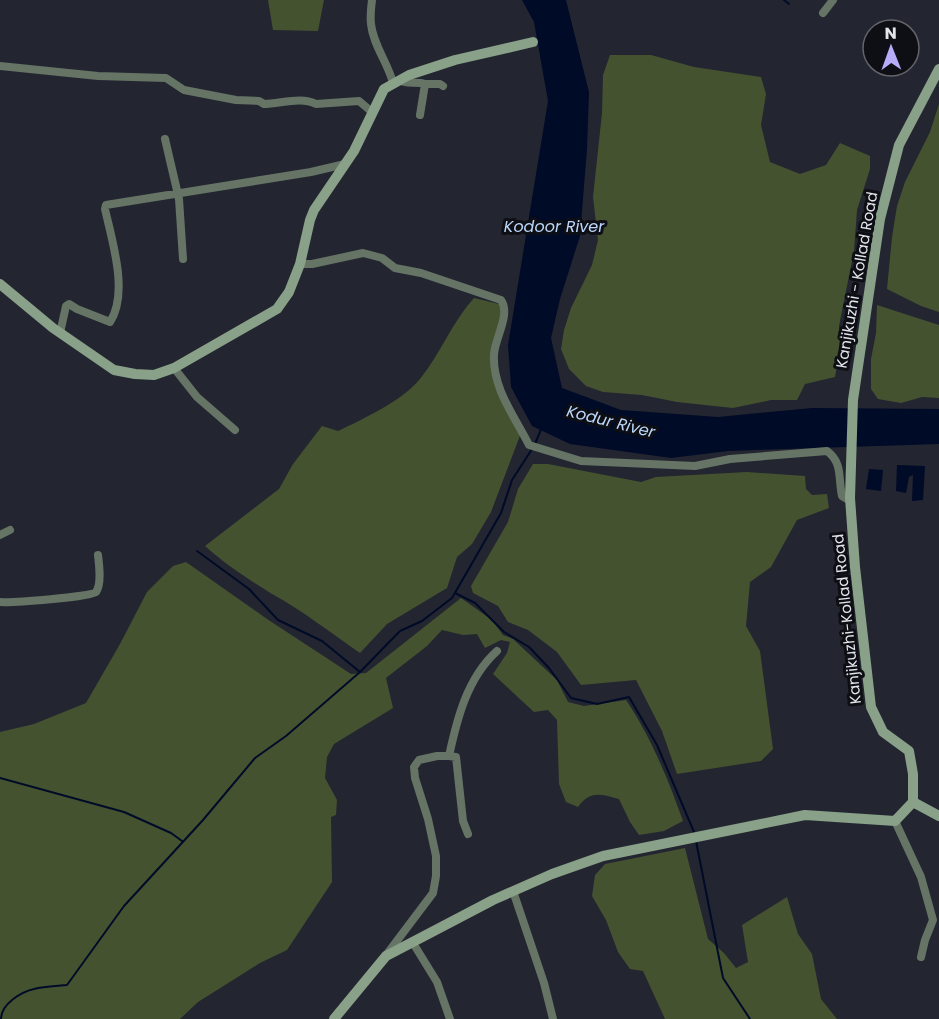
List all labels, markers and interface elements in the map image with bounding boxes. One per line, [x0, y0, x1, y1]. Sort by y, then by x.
north arrow [861, 18, 921, 78]
text: N [885, 22, 897, 45]
street label: Kanjikuzhi - Kollad Road [831, 190, 882, 370]
water label: Kodoor River [504, 215, 605, 238]
water label: Kodur River [564, 399, 658, 444]
street label: Kanjikuzhi-Kollad Road [827, 533, 866, 705]

